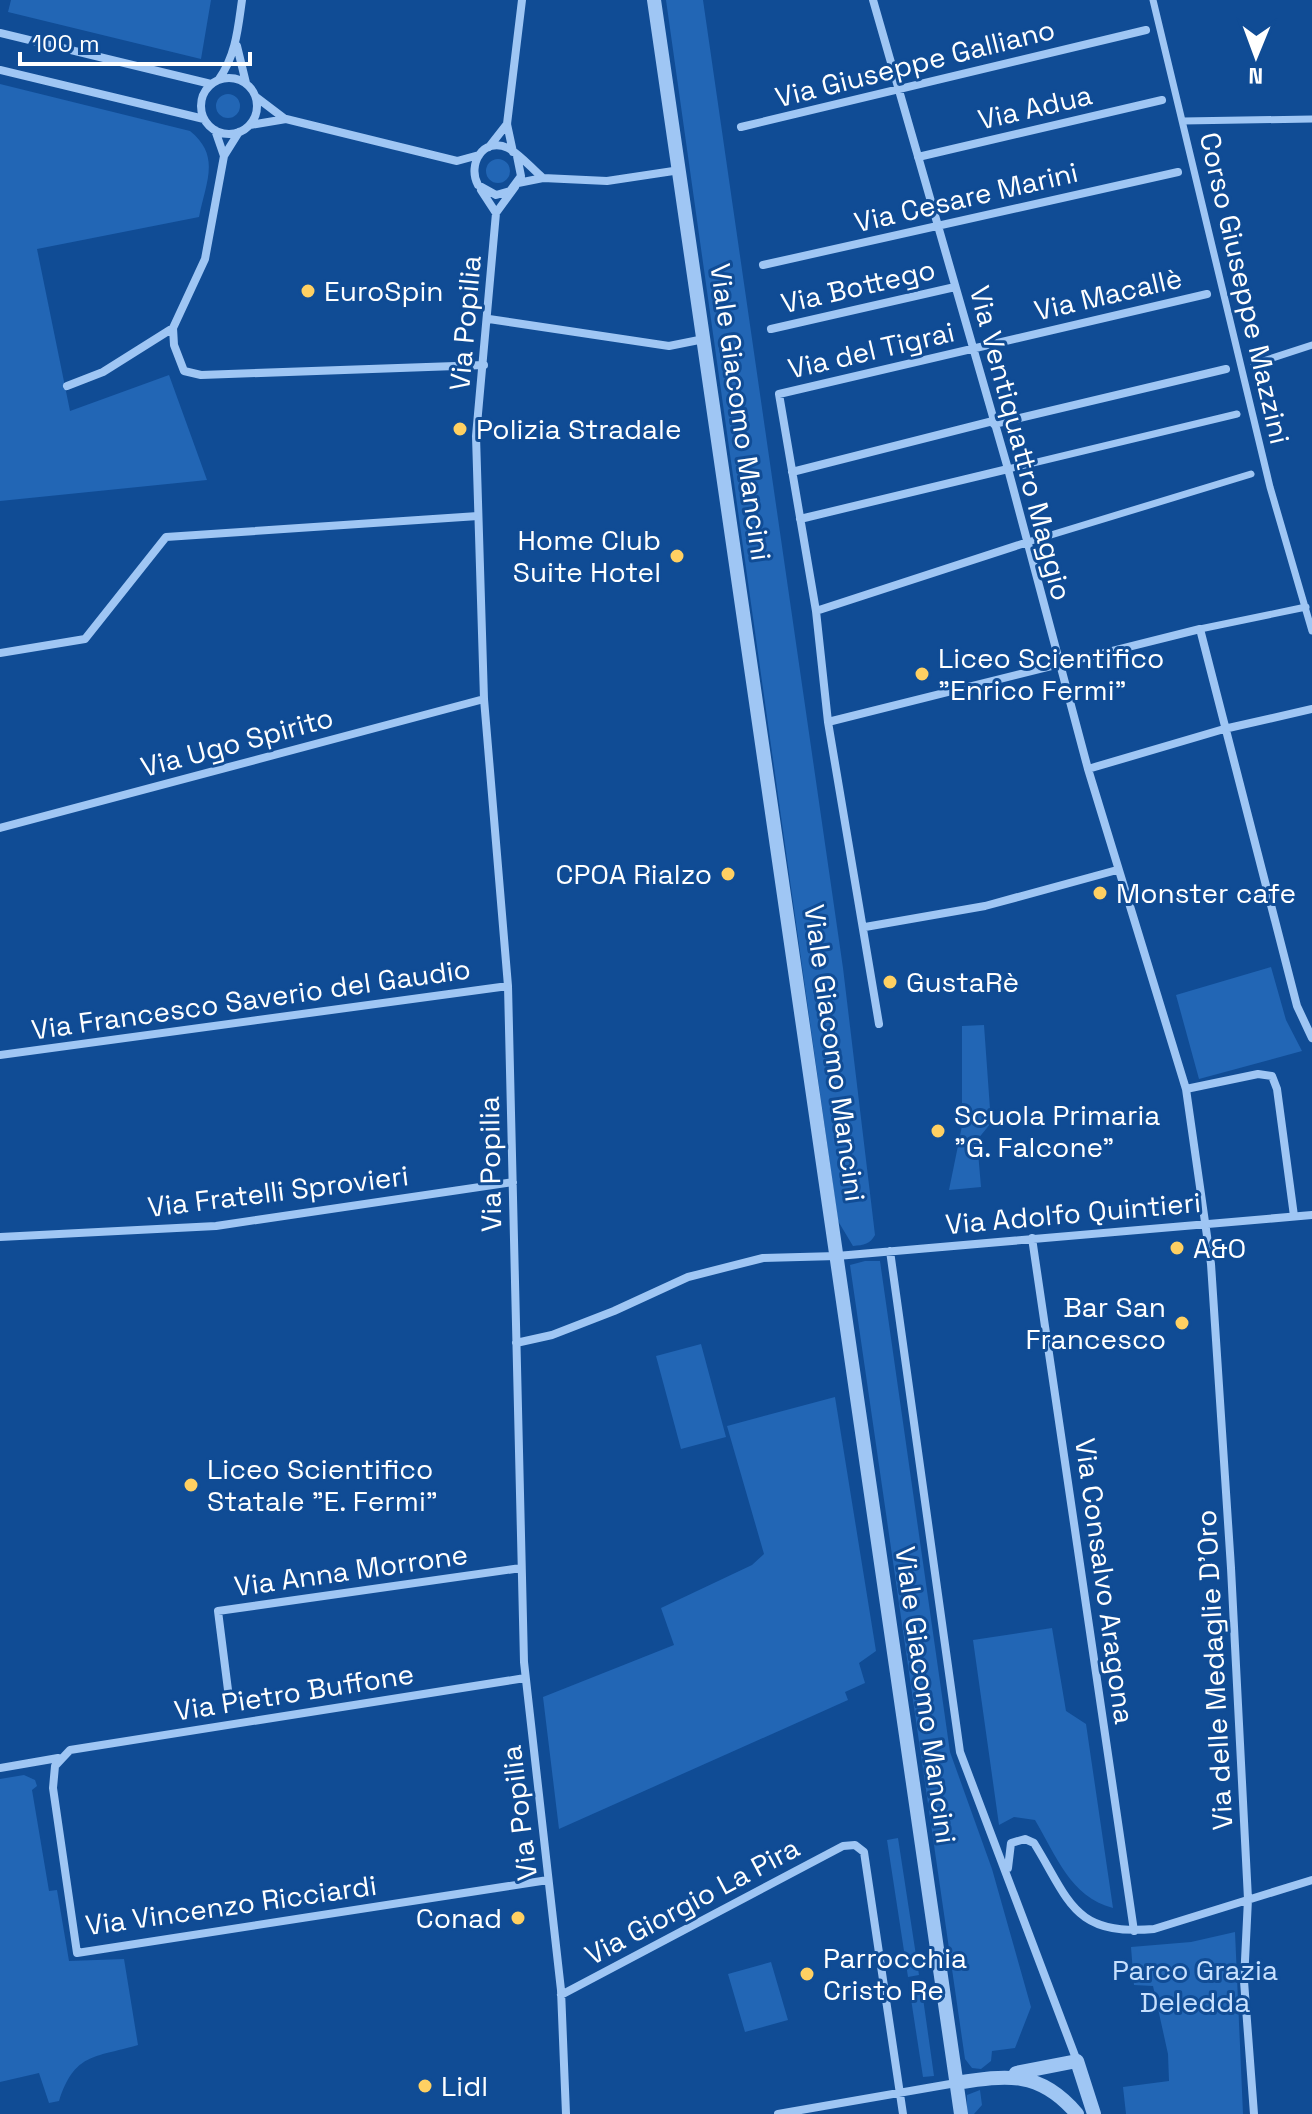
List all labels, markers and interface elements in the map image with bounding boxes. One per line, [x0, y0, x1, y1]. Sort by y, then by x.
street label: Via Giuseppe Galliano [771, 11, 1059, 115]
scale bar [20, 16, 250, 66]
north arrow [1216, 16, 1296, 96]
text: 100 m [32, 28, 100, 59]
text: N [1248, 62, 1263, 90]
street label: Via Adua [974, 76, 1096, 138]
street label: Corso Giuseppe Mazzini [1192, 129, 1298, 447]
street label: Via Cesare Marini [851, 154, 1081, 240]
street label: Via Bottego [777, 251, 939, 321]
street label: Via Popilia [441, 254, 489, 392]
street label: Via Macallè [1031, 260, 1185, 328]
street label: Viale Giacomo Mancini [702, 261, 780, 563]
place label: EuroSpin [324, 273, 443, 309]
marker: EuroSpin [299, 282, 317, 300]
street label: Via Ventiquattro Maggio [962, 282, 1080, 604]
street label: Via del Tigrai [784, 313, 958, 387]
place label: Polizia Stradale [476, 411, 682, 447]
marker: Polizia Stradale [451, 420, 469, 438]
place label: Home Club Suite Hotel [513, 522, 661, 590]
marker: Home Club Suite Hotel [668, 547, 686, 565]
place label: Liceo Scientifico "Enrico Fermi" [938, 640, 1164, 708]
marker: Liceo Scientifico "Enrico Fermi" [913, 665, 931, 683]
street label: Via Ugo Spirito [137, 699, 337, 785]
place label: CPOA Rialzo [555, 856, 712, 892]
marker: CPOA Rialzo [719, 865, 737, 883]
place label: Monster cafe [1116, 875, 1296, 911]
marker: Monster cafe [1091, 884, 1109, 902]
street label: Viale Giacomo Mancini [796, 902, 874, 1204]
street label: Via Francesco Saverio del Gaudio [29, 950, 473, 1048]
place label: GustaRè [906, 964, 1019, 1000]
marker: GustaRè [881, 973, 899, 991]
street label: Via Popilia [471, 1096, 509, 1232]
place label: Scuola Primaria "G. Falcone" [954, 1097, 1160, 1165]
marker: Scuola Primaria "G. Falcone" [929, 1122, 947, 1140]
street label: Via Fratelli Sprovieri [146, 1157, 410, 1225]
street label: Via Adolfo Quintieri [944, 1184, 1202, 1242]
place label: A&O [1193, 1230, 1246, 1266]
marker: A&O [1168, 1239, 1186, 1257]
place label: Bar San Francesco [1025, 1289, 1166, 1357]
marker: Bar San Francesco [1173, 1314, 1191, 1332]
street label: Via Consalvo Aragona [1067, 1436, 1143, 1726]
place label: Liceo Scientifico Statale "E. Fermi" [207, 1451, 438, 1519]
marker: Liceo Scientifico Statale "E. Fermi" [182, 1476, 200, 1494]
street label: Via delle Medaglie D'Oro [1188, 1509, 1240, 1831]
street label: Via Anna Morrone [232, 1536, 470, 1604]
street label: Viale Giacomo Mancini [887, 1544, 965, 1846]
street label: Via Pietro Buffone [172, 1655, 416, 1729]
street label: Via Popilia [493, 1743, 545, 1883]
street label: Via Giorgio La Pira [578, 1829, 806, 1973]
street label: Via Vincenzo Ricciardi [83, 1867, 379, 1943]
place label: Conad [416, 1900, 502, 1936]
marker: Conad [509, 1909, 527, 1927]
place label: Parrocchia Cristo Re [823, 1940, 967, 2008]
park label: Parco Grazia Deledda [1112, 1952, 1278, 2020]
marker: Parrocchia Cristo Re [798, 1965, 816, 1983]
place label: Lidl [441, 2068, 488, 2104]
marker: Lidl [416, 2077, 434, 2095]

